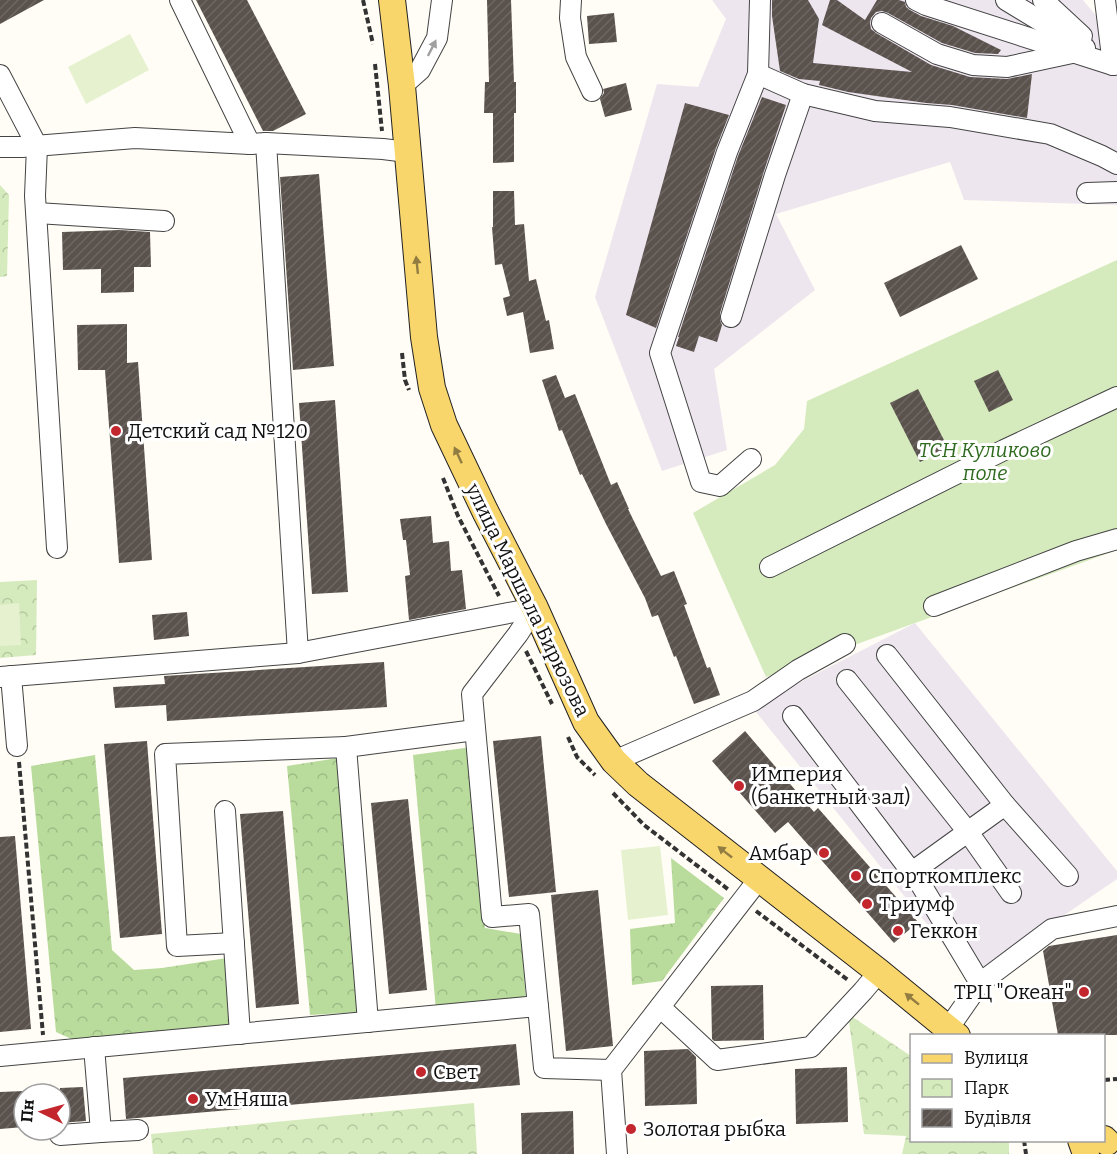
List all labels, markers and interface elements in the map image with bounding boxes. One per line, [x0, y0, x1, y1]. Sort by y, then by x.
one-way arrow [427, 39, 437, 56]
one-way arrow [412, 256, 422, 275]
place label: Детский сад №120 [128, 419, 308, 443]
marker: Детский сад №120 [109, 424, 123, 438]
park label: ТСН Куликово поле [919, 438, 1051, 485]
one-way arrow [453, 446, 462, 463]
street label: улица Маршала Бирюзова [461, 479, 595, 721]
place label: Империя (банкетный зал) [751, 762, 911, 809]
marker: Империя (банкетный зал) [732, 779, 746, 793]
place label: Амбар [749, 841, 812, 865]
marker: Амбар [817, 846, 831, 860]
one-way arrow [718, 847, 733, 859]
place label: Спорткомплекс [868, 864, 1021, 888]
marker: Спорткомплекс [849, 869, 863, 883]
place label: Триумф [879, 892, 955, 916]
marker: Триумф [860, 897, 874, 911]
place label: Геккон [910, 919, 978, 943]
marker: Геккон [891, 924, 905, 938]
place label: ТРЦ "Океан" [954, 980, 1072, 1004]
marker: ТРЦ "Океан" [1077, 985, 1091, 999]
one-way arrow [905, 993, 920, 1006]
legend [910, 1034, 1105, 1142]
text: Вулиця [964, 1047, 1028, 1069]
place label: Свет [433, 1060, 478, 1084]
marker: Свет [414, 1065, 428, 1079]
text: Парк [964, 1077, 1009, 1099]
north arrow [12, 1082, 72, 1142]
place label: УмНяша [205, 1087, 288, 1111]
marker: УмНяша [186, 1092, 200, 1106]
text: Пн [17, 1098, 38, 1123]
text: Будівля [964, 1107, 1031, 1129]
place label: Золотая рыбка [643, 1117, 786, 1141]
marker: Золотая рыбка [624, 1122, 638, 1136]

